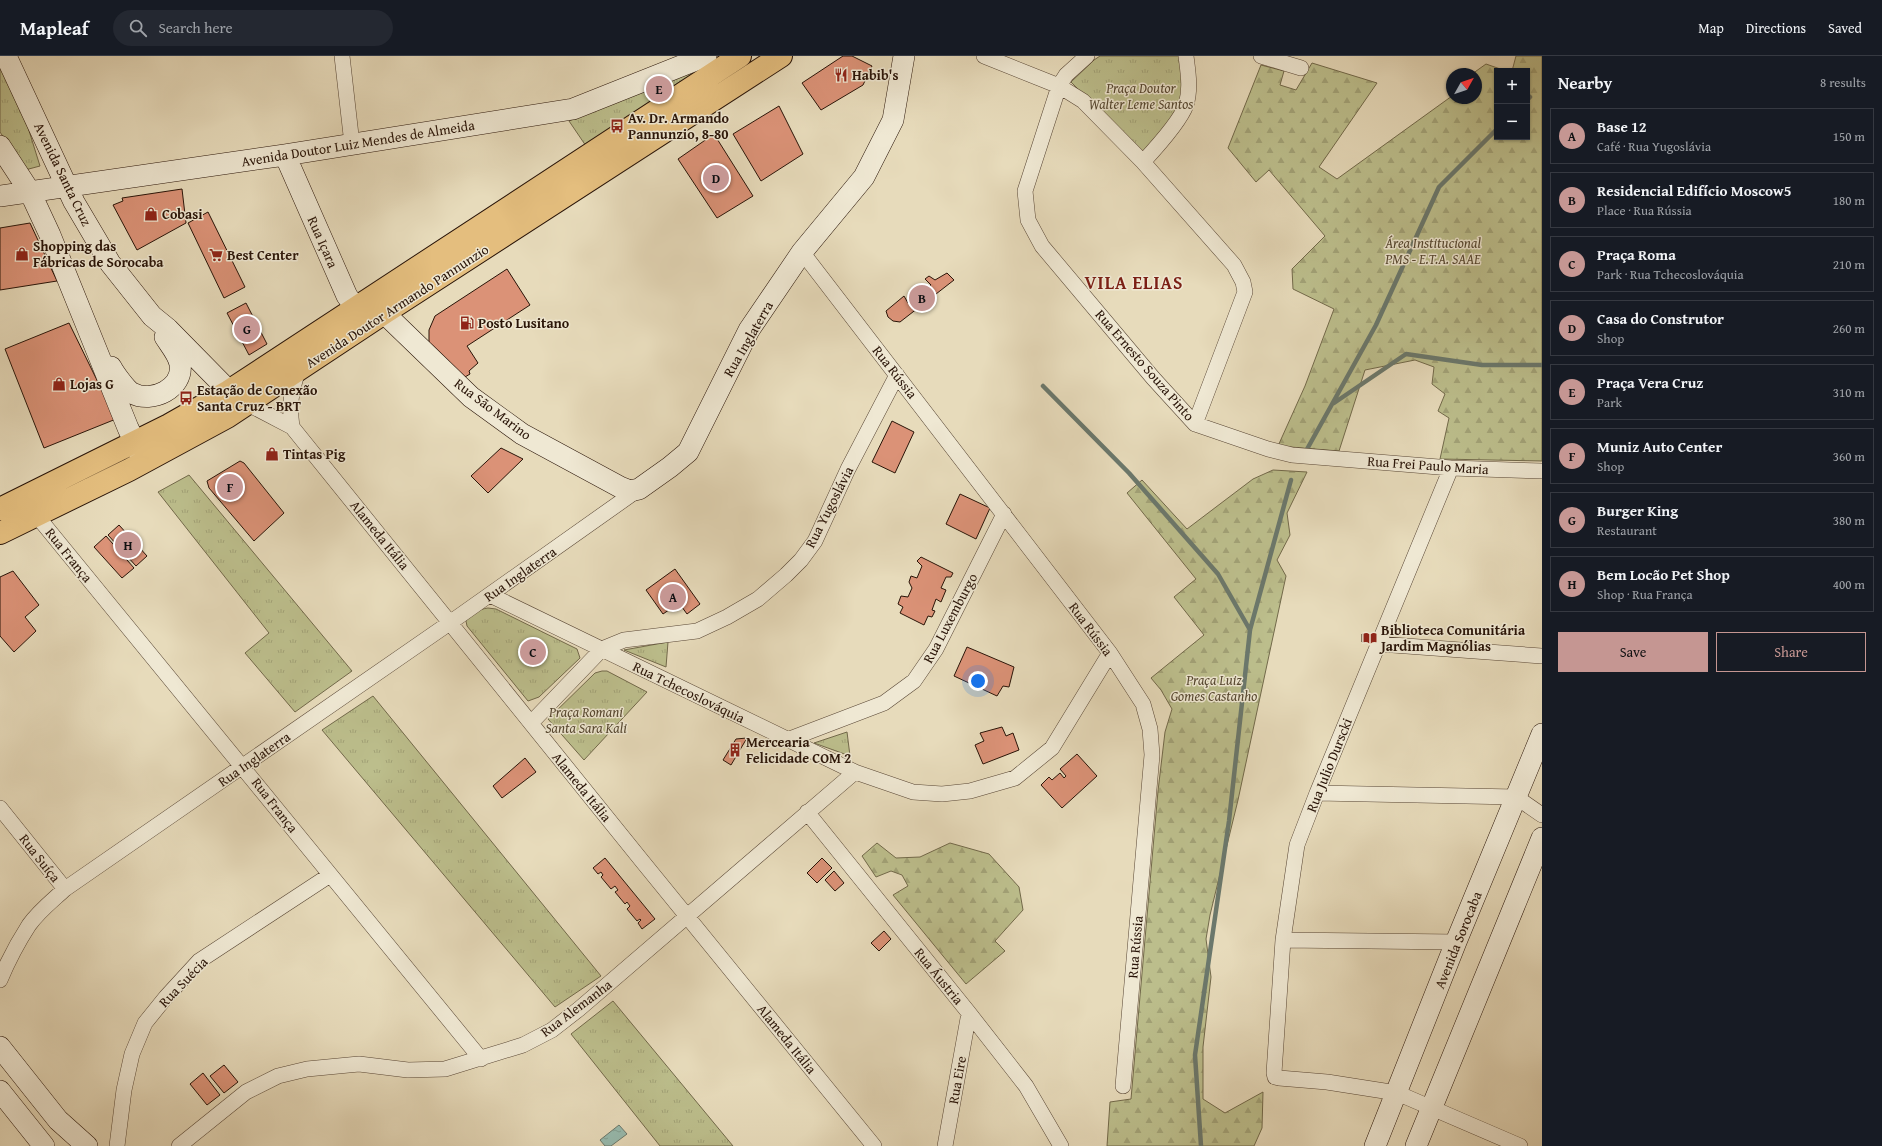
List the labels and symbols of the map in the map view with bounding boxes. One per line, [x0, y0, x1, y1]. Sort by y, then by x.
place label: Habib's [852, 65, 898, 85]
restaurant icon: Habib's [833, 67, 849, 83]
north arrow [1446, 68, 1482, 104]
pin: E [646, 74, 672, 104]
park label: Praça Doutor Walter Leme Santos [1089, 78, 1193, 114]
place label: Av. Dr. Armando Pannunzio, 8-80 [628, 108, 730, 144]
street label: Avenida Doutor Luiz Mendes de Almeida [240, 115, 476, 171]
bus stop icon: Av. Dr. Armando Pannunzio, 8-80 [609, 118, 625, 134]
street label: Avenida Santa Cruz [29, 119, 97, 229]
pin: D [703, 163, 729, 193]
place label: Cobasi [162, 204, 203, 224]
shop icon: Cobasi [143, 206, 159, 222]
street label: Rua Içara [303, 213, 343, 271]
park label: Área Institucional PMS - E.T.A. SAAE [1384, 233, 1481, 269]
place label: Shopping das Fábricas de Sorocaba [33, 236, 164, 272]
street label: Avenida Doutor Armando Pannunzio [302, 239, 492, 373]
place label: Best Center [227, 245, 299, 265]
shop icon: Shopping das Fábricas de Sorocaba [14, 246, 30, 262]
supermarket icon: Best Center [208, 247, 224, 263]
district label: VILA ELIAS [1085, 269, 1183, 296]
pin: B [909, 283, 935, 313]
street label: Rua Inglaterra [718, 297, 778, 381]
street label: Rua Ernesto Souza Pinto [1091, 305, 1199, 425]
place label: Posto Lusitano [478, 313, 570, 333]
pin: G [234, 314, 260, 344]
fuel station icon: Posto Lusitano [459, 315, 475, 331]
street label: Rua Rússia [868, 341, 922, 403]
street label: Rua São Marino [450, 373, 536, 445]
place label: Lojas G [70, 374, 114, 394]
shop icon: Lojas G [51, 376, 67, 392]
place label: Estação de Conexão Santa Cruz - BRT [197, 380, 318, 416]
bus stop icon: Estação de Conexão Santa Cruz - BRT [178, 390, 194, 406]
place label: Tintas Pig [283, 444, 346, 464]
shop icon: Tintas Pig [264, 446, 280, 462]
street label: Rua Frei Paulo Maria [1367, 451, 1490, 479]
street label: Rua Yugoslávia [800, 462, 858, 551]
pin: F [217, 472, 243, 502]
street label: Alameda Itália [346, 496, 415, 574]
street label: Rua França [41, 523, 97, 587]
pin: H [115, 530, 141, 560]
street label: Rua Inglaterra [480, 541, 561, 606]
street label: Rua Luxemburgo [918, 569, 982, 667]
pin: A [660, 582, 686, 612]
street label: Rua Rússia [1064, 598, 1118, 660]
place label: Biblioteca Comunitária Jardim Magnólias [1379, 620, 1526, 656]
library icon: Biblioteca Comunitária Jardim Magnólias [1362, 630, 1378, 646]
pin: C [520, 637, 546, 667]
street label: Rua Tchecoslováquia [630, 656, 749, 728]
park label: Praça Luiz Gomes Castanho [1171, 670, 1257, 706]
your location [968, 671, 988, 691]
park label: Praça Romani Santa Sara Kali [545, 702, 627, 738]
street label: Rua Julio Durscki [1301, 715, 1357, 815]
street label: Rua Inglaterra [214, 726, 295, 791]
place label: Mercearia Felicidade COM 2 [746, 732, 851, 768]
building icon: Mercearia Felicidade COM 2 [727, 742, 743, 758]
street label: Alameda Itália [548, 748, 617, 826]
street label: Rua França [247, 773, 303, 837]
street label: Rua Suíça [15, 830, 66, 887]
street label: Avenida Sorocaba [1429, 888, 1487, 992]
street label: Rua Rússia [1122, 915, 1148, 979]
street label: Rua Áustria [910, 943, 968, 1009]
street label: Rua Suécia [154, 952, 212, 1012]
street label: Rua Alemanha [536, 974, 616, 1041]
street label: Alameda Itália [753, 1000, 822, 1078]
street label: Rua Eire [943, 1054, 971, 1106]

